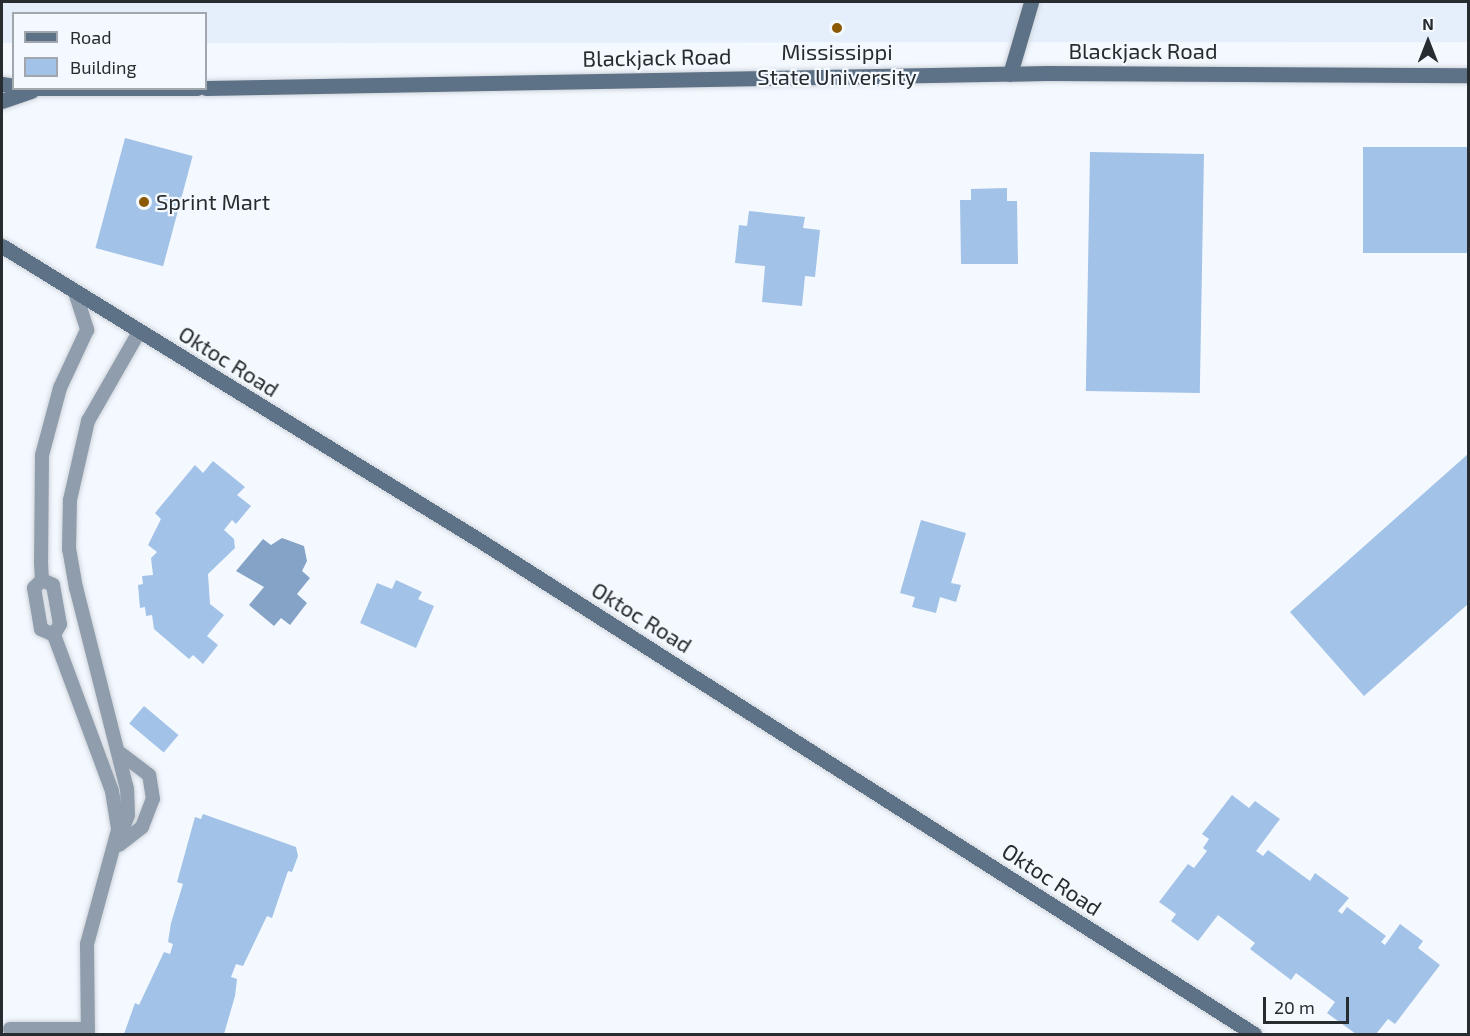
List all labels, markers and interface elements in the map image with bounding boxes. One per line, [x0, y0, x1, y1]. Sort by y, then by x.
legend [12, 12, 207, 90]
north arrow [1398, 12, 1458, 72]
text: N [1422, 14, 1434, 33]
marker: Mississippi State University [830, 21, 844, 35]
text: Road [70, 26, 111, 48]
place label: Mississippi State University [757, 38, 917, 90]
street label: Blackjack Road [1068, 38, 1218, 64]
street label: Blackjack Road [582, 42, 732, 72]
text: Building [70, 56, 137, 78]
place label: Sprint Mart [156, 189, 270, 215]
marker: Sprint Mart [137, 195, 151, 209]
street label: Oktoc Road [174, 320, 284, 402]
street label: Oktoc Road [587, 576, 697, 658]
street label: Oktoc Road [997, 837, 1107, 921]
scale bar [1266, 985, 1352, 1023]
text: 20 m [1274, 996, 1315, 1018]

